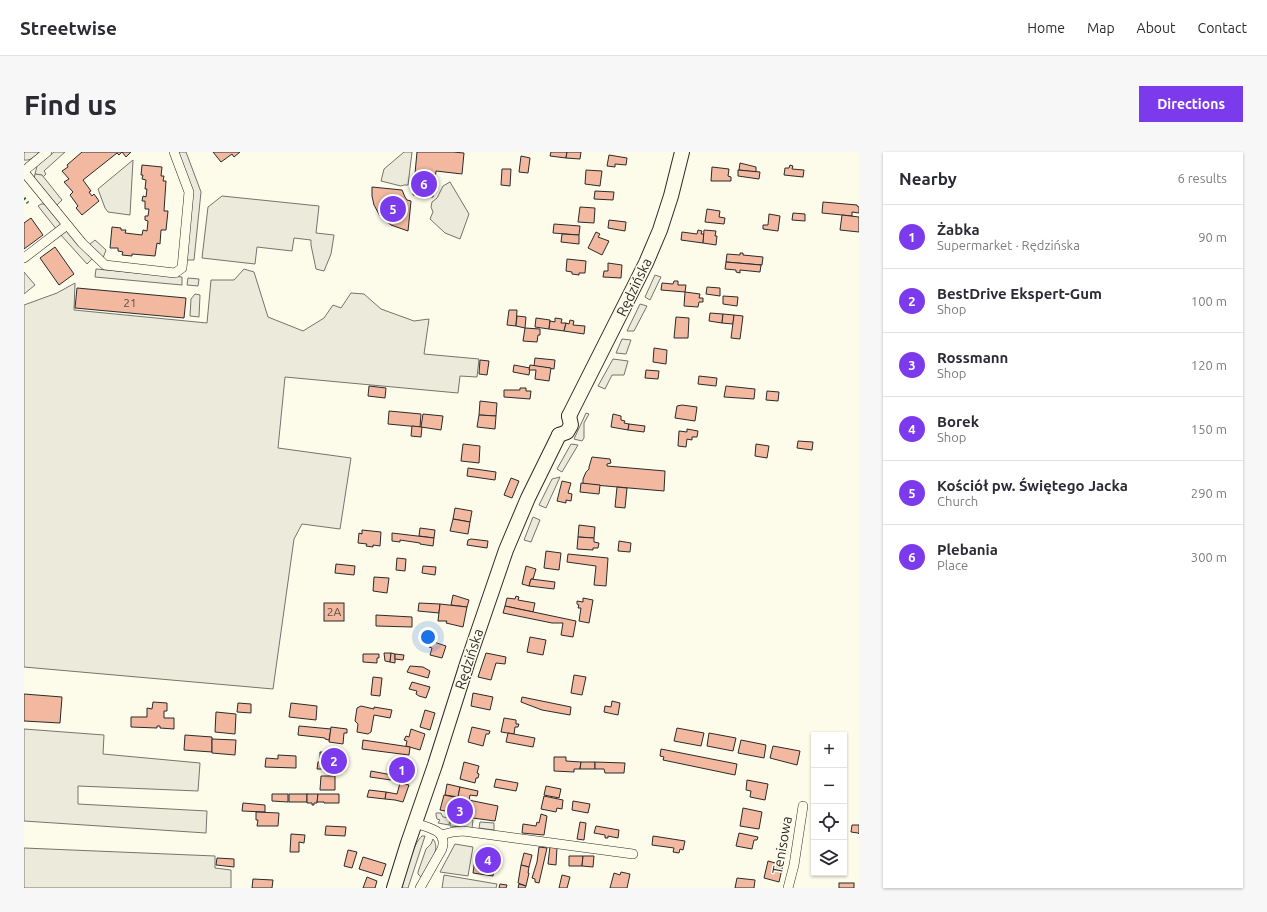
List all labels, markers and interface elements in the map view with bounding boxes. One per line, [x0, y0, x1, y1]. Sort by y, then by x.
text: Streetwise [20, 17, 117, 39]
text: Home [1027, 20, 1065, 36]
text: Map [1087, 20, 1115, 36]
text: About [1137, 20, 1176, 36]
text: Contact [1198, 20, 1247, 36]
button: Directions [1139, 86, 1243, 122]
text: Find us [24, 89, 117, 120]
pin: 6 [411, 169, 437, 199]
text: Nearby [899, 169, 957, 188]
text: 6 results [1177, 171, 1227, 185]
pin: 5 [380, 194, 406, 224]
text: Żabka [937, 221, 980, 238]
text: 1 [908, 230, 916, 244]
text: 90 m [1198, 230, 1227, 244]
text: Supermarket · Rędzińska [937, 238, 1080, 252]
street label: Rędzińska [613, 255, 655, 319]
text: BestDrive Ekspert-Gum [937, 285, 1102, 302]
text: 2 [908, 294, 916, 308]
text: 100 m [1191, 294, 1227, 308]
house number: 21 [123, 296, 137, 309]
text: Shop [937, 302, 966, 316]
text: Rossmann [937, 349, 1008, 366]
text: 3 [908, 358, 916, 372]
text: 120 m [1191, 358, 1227, 372]
text: Shop [937, 366, 966, 380]
text: Borek [937, 413, 979, 430]
text: 4 [908, 422, 916, 436]
text: 150 m [1191, 422, 1227, 436]
text: Shop [937, 430, 966, 444]
text: Kościół pw. Świętego Jacka [937, 477, 1128, 494]
text: 5 [908, 486, 916, 500]
text: 290 m [1191, 486, 1227, 500]
text: Church [937, 494, 978, 508]
text: Plebania [937, 541, 998, 558]
text: 6 [908, 550, 916, 564]
text: 300 m [1191, 550, 1227, 564]
text: Place [937, 558, 968, 572]
house number: 2A [327, 605, 341, 618]
your location [418, 627, 438, 647]
street label: Rędzińska [452, 627, 486, 691]
map controls [811, 732, 847, 876]
button: + [811, 732, 847, 768]
pin: 2 [321, 746, 347, 776]
pin: 1 [389, 755, 415, 785]
button: − [811, 768, 847, 804]
pin: 3 [447, 796, 473, 826]
button: locate [811, 804, 847, 840]
street label: Tenisowa [769, 815, 795, 875]
button: layers [811, 840, 847, 876]
pin: 4 [475, 845, 501, 875]

